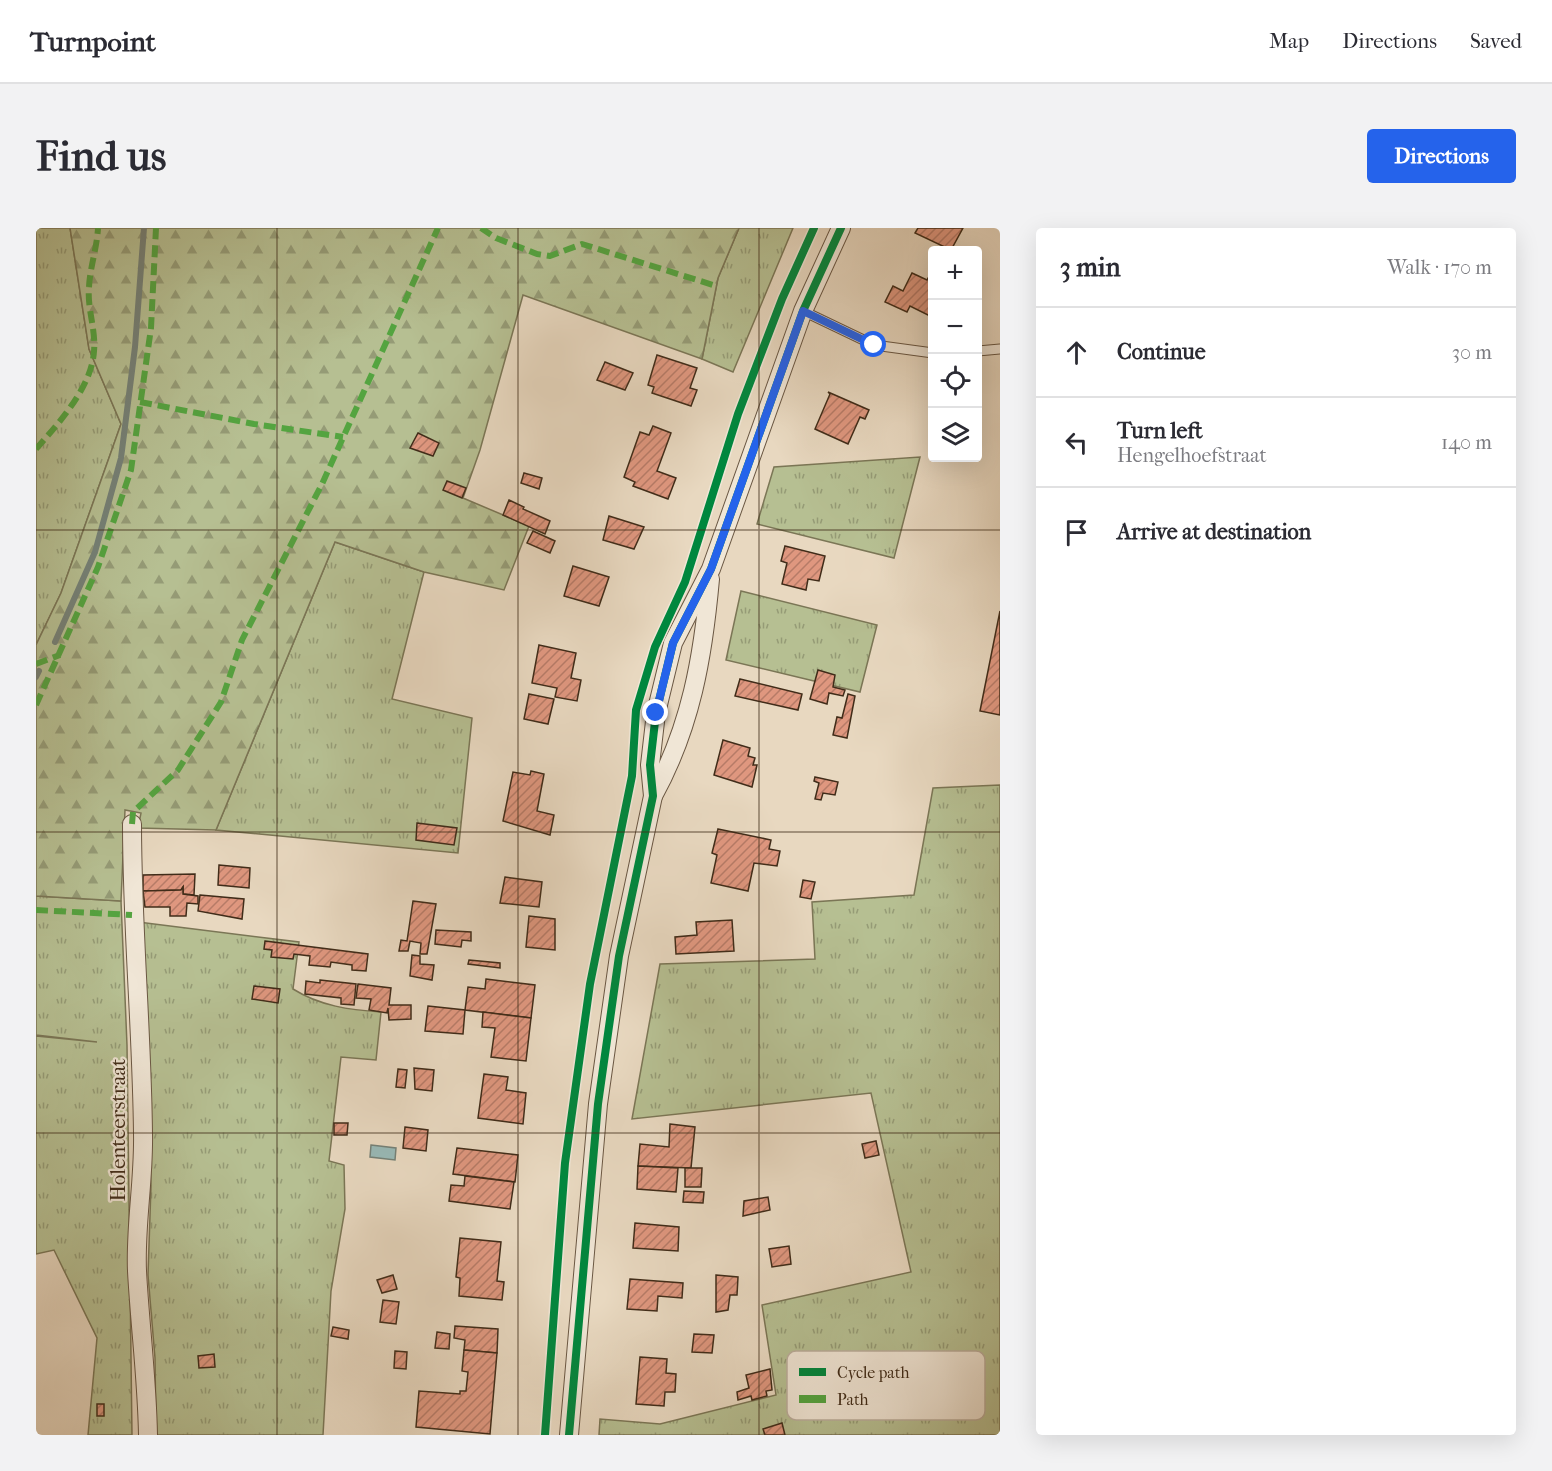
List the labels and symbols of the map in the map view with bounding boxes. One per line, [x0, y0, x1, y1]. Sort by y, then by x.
route start [860, 331, 886, 357]
route end [642, 699, 668, 725]
street label: Holenteerstraat [106, 1058, 130, 1202]
legend [787, 1351, 985, 1420]
text: Cycle path [837, 1363, 909, 1382]
text: Path [837, 1390, 869, 1409]

